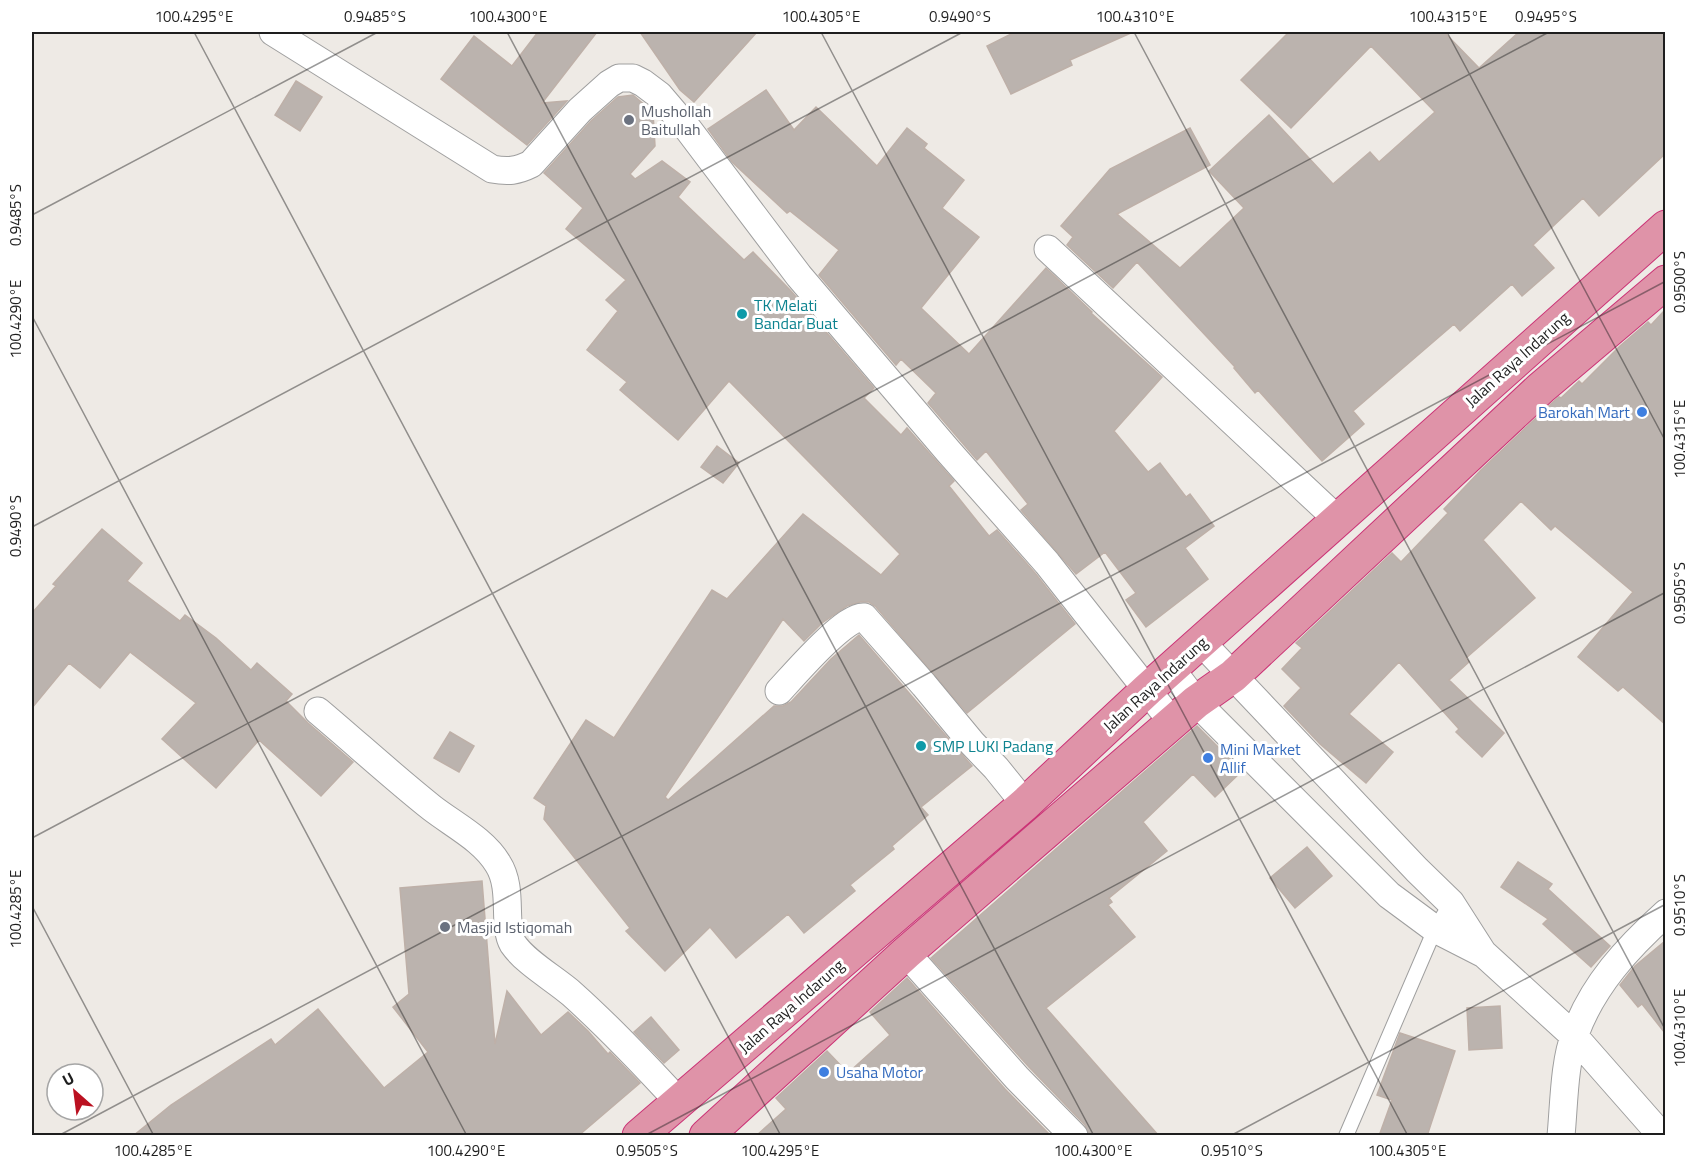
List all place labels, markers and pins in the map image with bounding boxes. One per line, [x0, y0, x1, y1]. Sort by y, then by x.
place label: Mushollah Baitullah [641, 99, 711, 141]
marker: Mushollah Baitullah [622, 113, 636, 127]
place label: TK Melati Bandar Buat [754, 293, 838, 335]
marker: TK Melati Bandar Buat [735, 307, 749, 321]
place label: Barokah Mart [1538, 400, 1630, 424]
marker: Barokah Mart [1635, 405, 1649, 419]
place label: SMP LUKI Padang [933, 734, 1053, 758]
place label: Mini Market Allif [1220, 737, 1301, 779]
marker: SMP LUKI Padang [914, 739, 928, 753]
marker: Mini Market Allif [1201, 751, 1215, 765]
place label: Masjid Istiqomah [457, 915, 572, 939]
marker: Masjid Istiqomah [438, 920, 452, 934]
place label: Usaha Motor [836, 1060, 924, 1084]
marker: Usaha Motor [817, 1065, 831, 1079]

